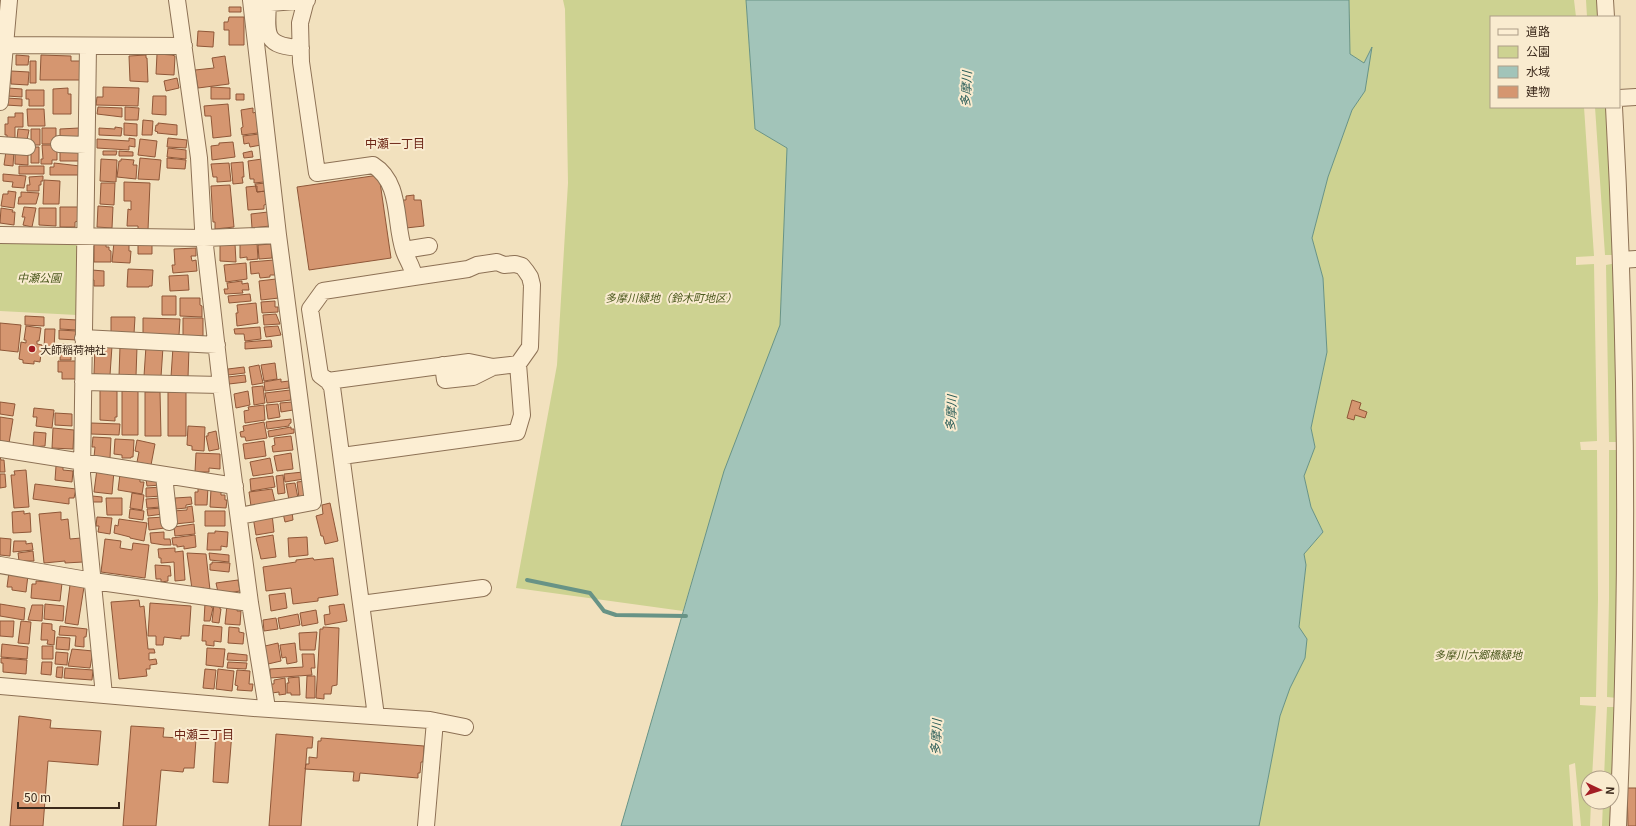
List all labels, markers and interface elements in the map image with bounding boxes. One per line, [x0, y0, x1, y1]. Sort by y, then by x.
legend [1490, 16, 1620, 108]
text: 道路 [1526, 22, 1550, 39]
text: 公園 [1526, 42, 1550, 59]
text: 水域 [1526, 62, 1550, 79]
water label: 多摩川 [956, 69, 975, 107]
text: 建物 [1526, 82, 1550, 99]
district label: 中瀬一丁目 [365, 134, 425, 151]
park label: 中瀬公園 [17, 269, 63, 285]
park label: 多摩川緑地（鈴木町地区） [605, 289, 737, 305]
place label: 大師稲荷神社 [40, 341, 106, 357]
marker: 大師稲荷神社 [27, 344, 37, 354]
water label: 多摩川 [941, 393, 960, 431]
park label: 多摩川六郷橋緑地 [1434, 646, 1523, 662]
water label: 多摩川 [926, 717, 945, 755]
district label: 中瀬三丁目 [174, 725, 234, 742]
north arrow [1580, 770, 1620, 810]
scale bar [18, 784, 119, 810]
text: N [1603, 786, 1619, 795]
text: 50 m [24, 788, 51, 805]

